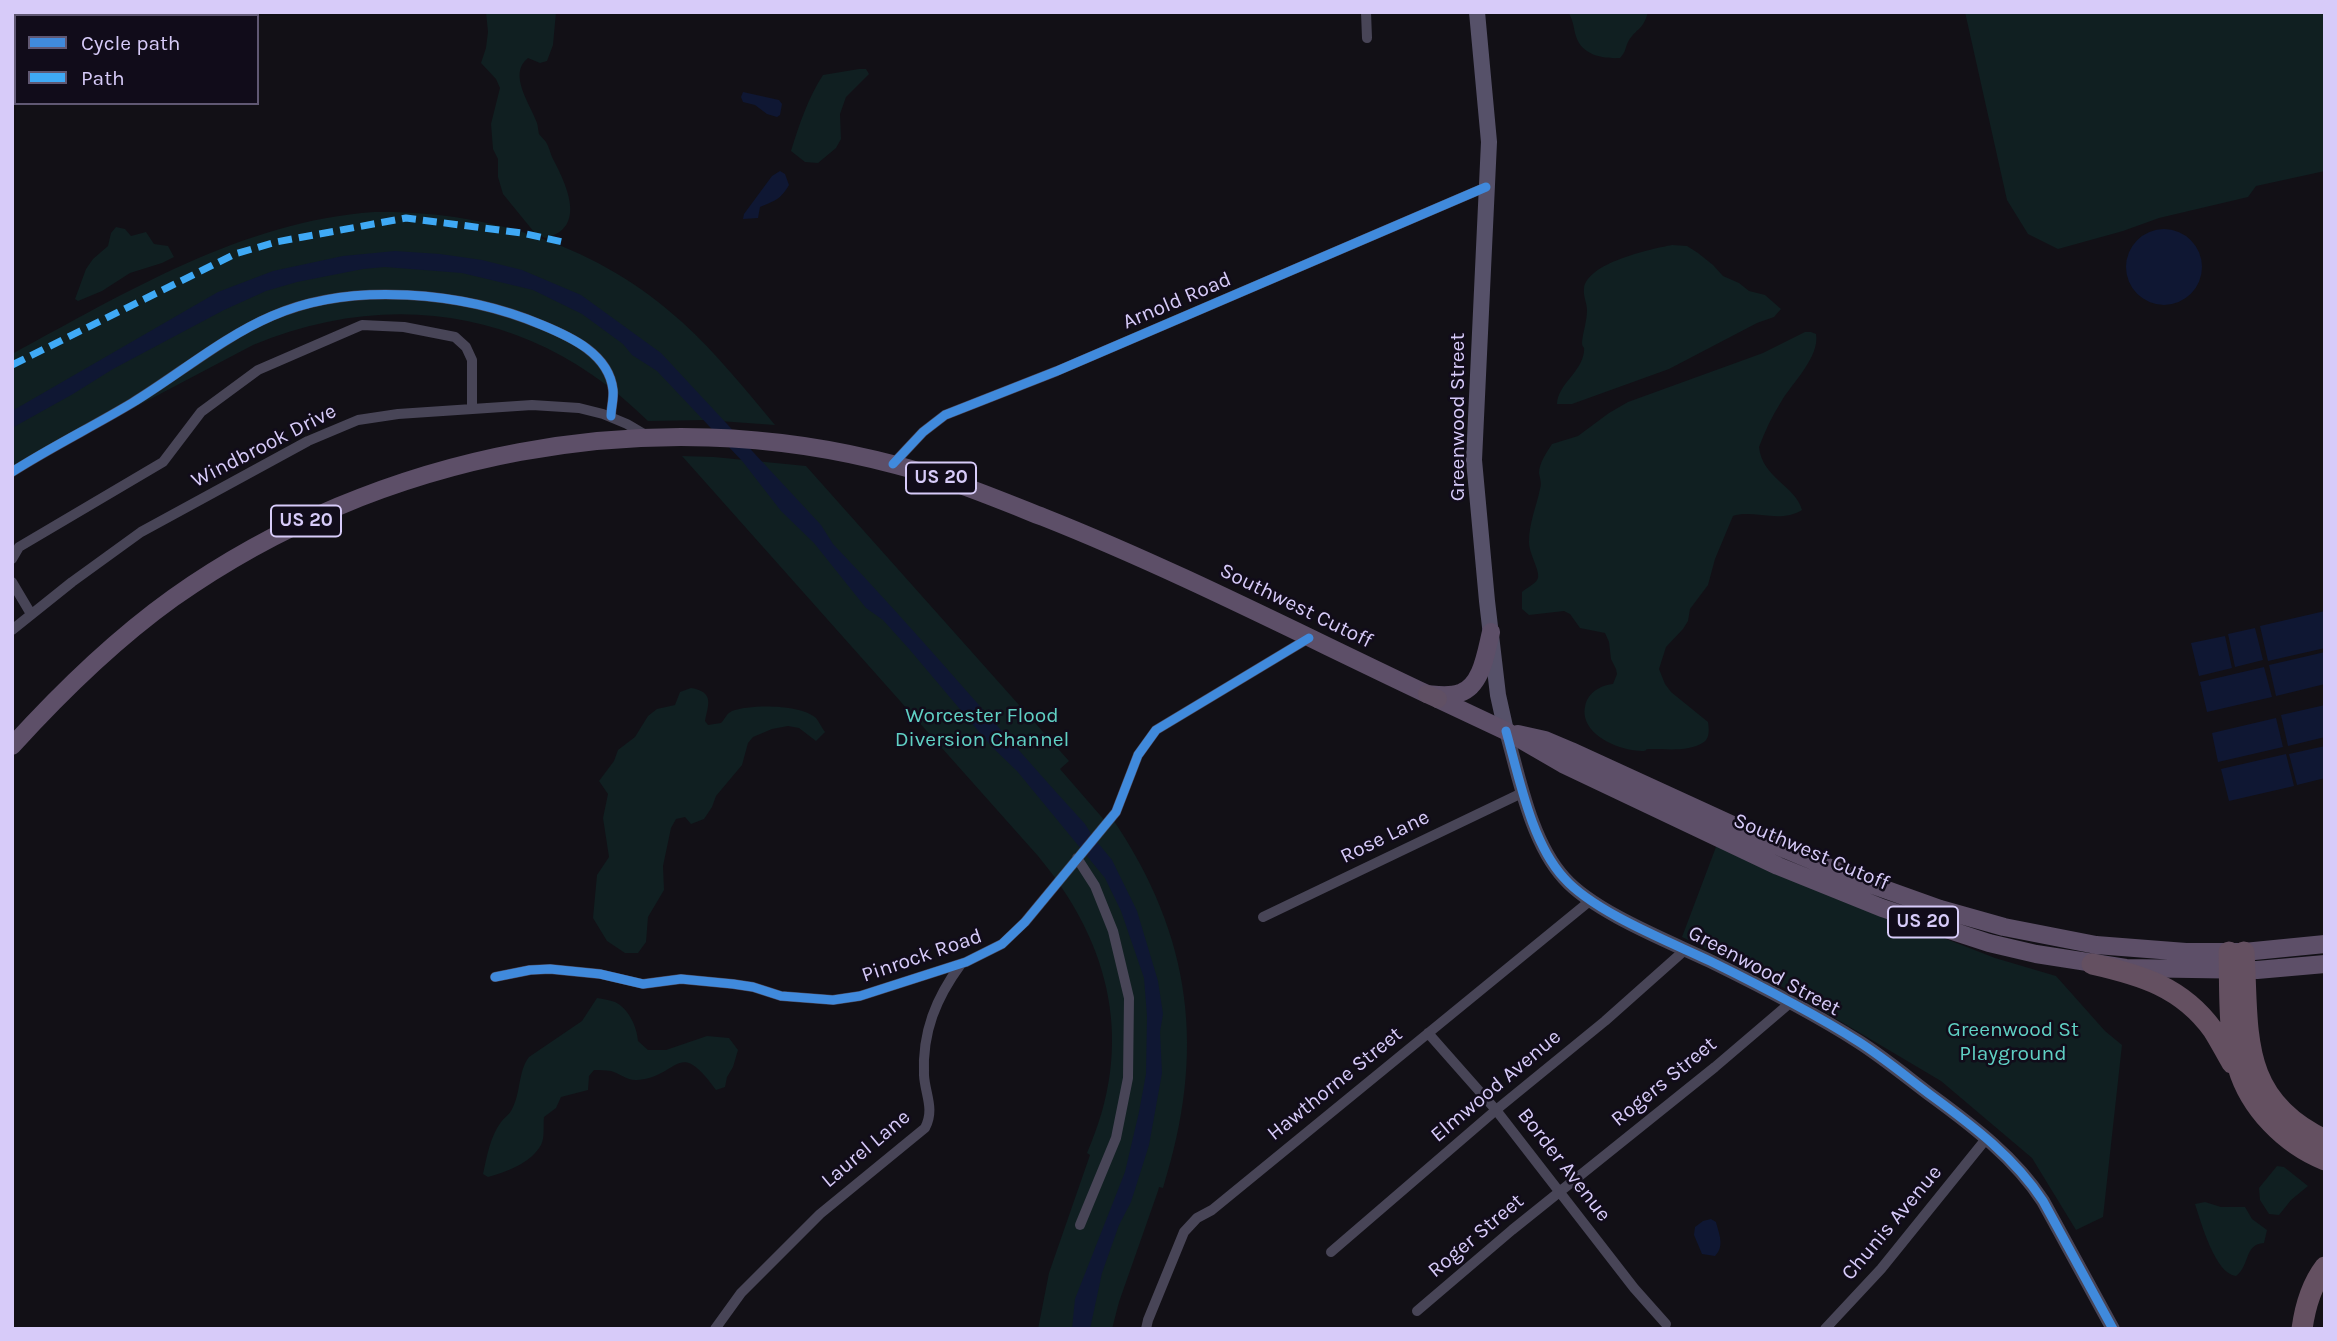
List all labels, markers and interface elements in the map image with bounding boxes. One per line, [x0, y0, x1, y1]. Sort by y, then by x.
legend [14, 14, 259, 105]
text: Cycle path [81, 31, 181, 55]
text: Path [81, 66, 125, 90]
street label: Arnold Road [1119, 267, 1235, 335]
street label: Greenwood Street [1445, 333, 1471, 501]
street label: Windbrook Drive [187, 399, 341, 493]
road number: US 20 [906, 463, 976, 494]
road number: US 20 [271, 506, 341, 536]
street label: Southwest Cutoff [1216, 558, 1376, 654]
park label: Worcester Flood Diversion Channel [895, 703, 1069, 753]
street label: Rose Lane [1336, 805, 1434, 869]
street label: Southwest Cutoff [1729, 808, 1893, 896]
road number: US 20 [1888, 906, 1958, 938]
street label: Greenwood Street [1684, 920, 1844, 1022]
street label: Pinrock Road [859, 924, 985, 988]
park label: Greenwood St Playground [1947, 1017, 2079, 1067]
street label: Hawthorne Street [1262, 1022, 1408, 1146]
street label: Elmwood Avenue [1426, 1024, 1566, 1148]
street label: Rogers Street [1606, 1032, 1722, 1132]
street label: Border Avenue [1512, 1103, 1616, 1227]
street label: Laurel Lane [816, 1105, 916, 1193]
street label: Chunis Avenue [1837, 1160, 1947, 1286]
street label: Roger Street [1423, 1189, 1529, 1283]

